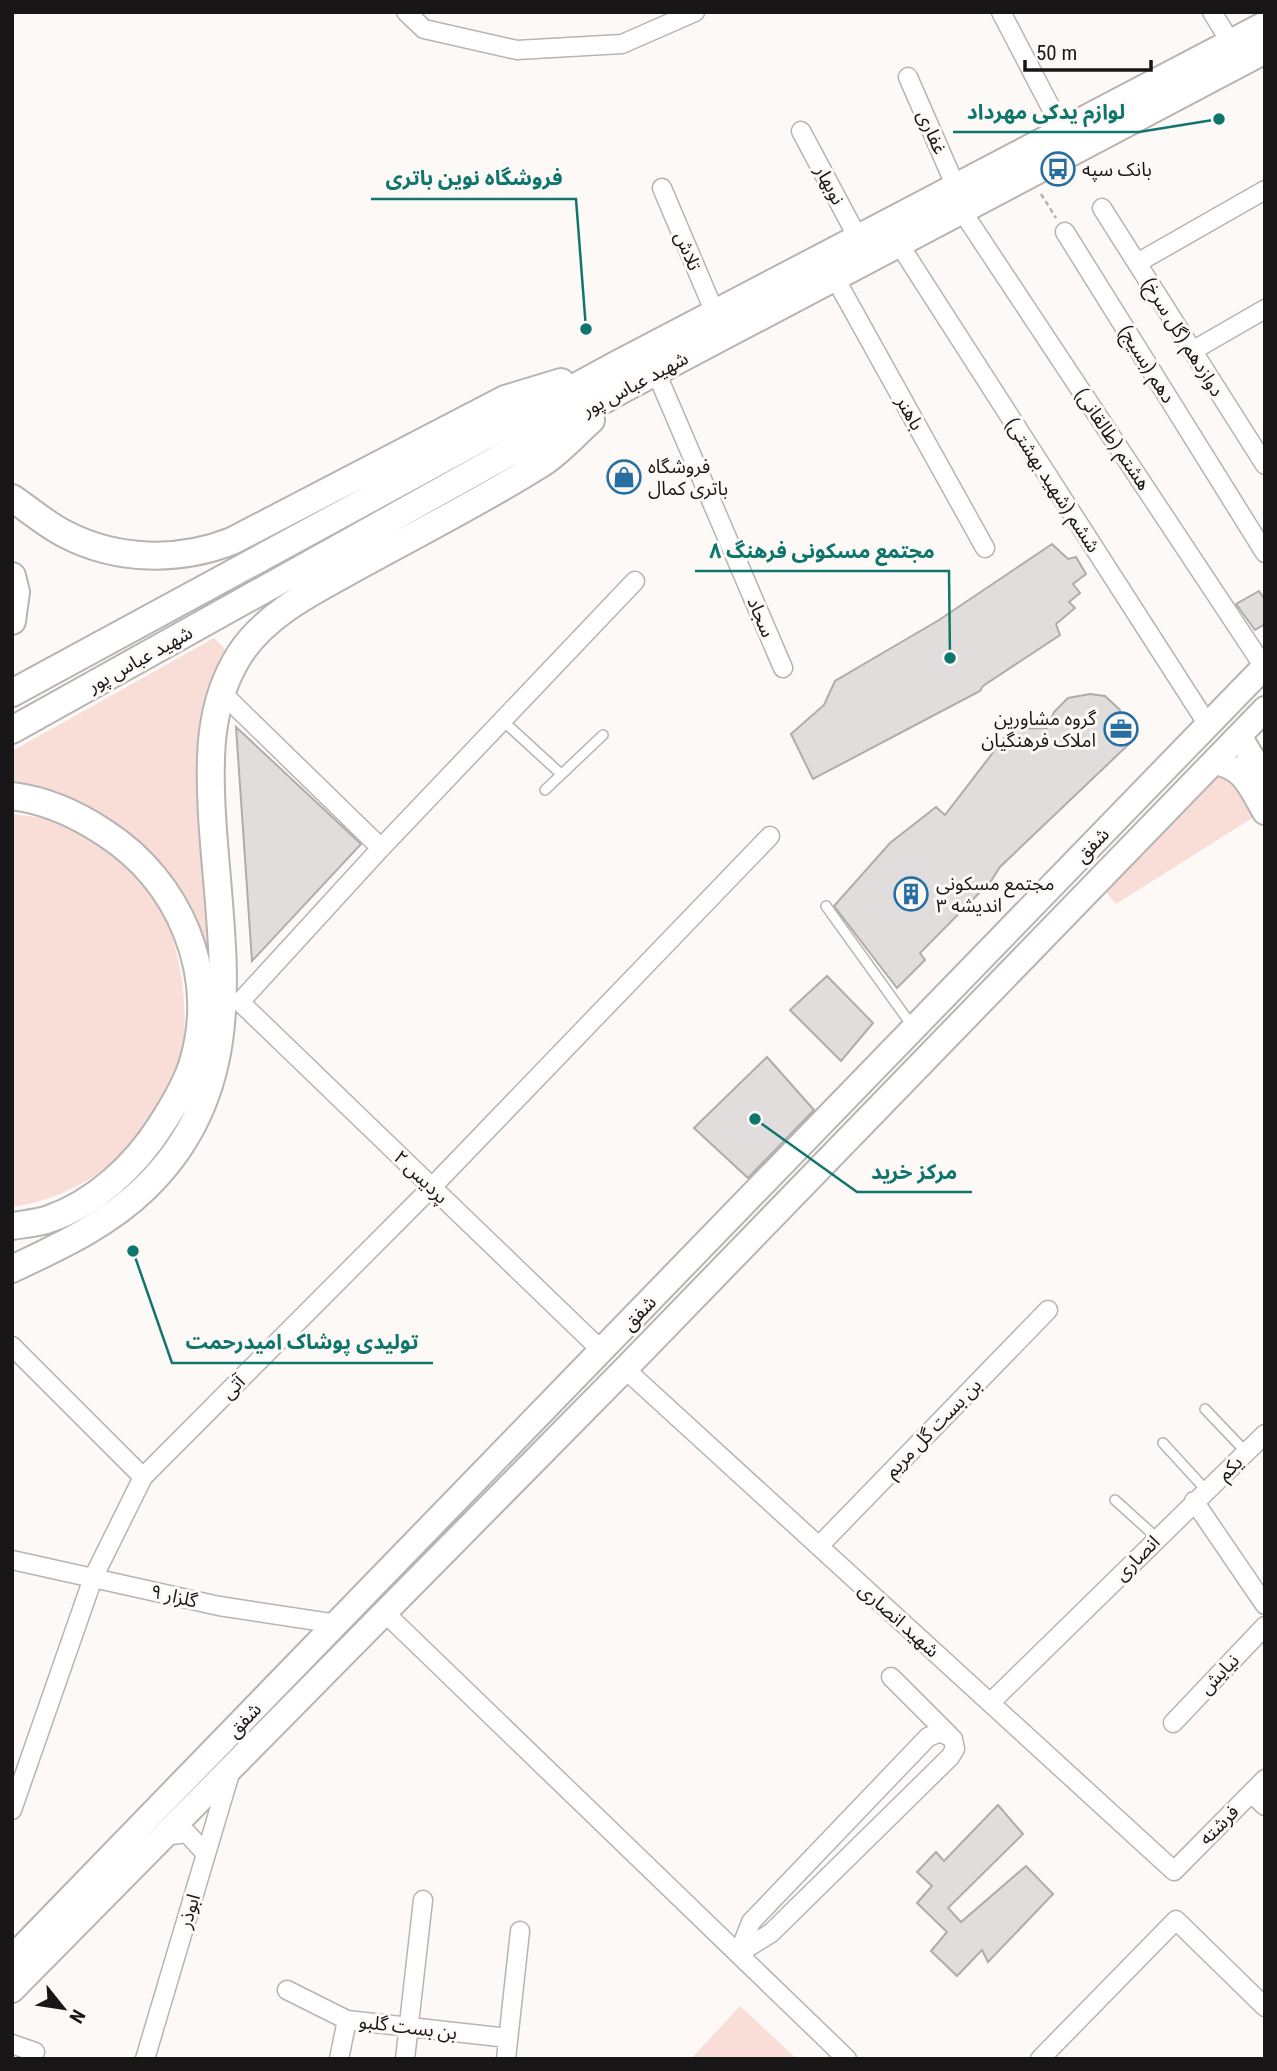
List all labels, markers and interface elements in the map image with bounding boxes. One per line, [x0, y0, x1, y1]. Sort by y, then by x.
scale bar [1025, 28, 1151, 72]
text: 50 m [1036, 41, 1077, 65]
callout: لوازم یدکی مهرداد [953, 90, 1139, 132]
text: لوازم یدکی مهرداد [967, 100, 1125, 128]
street label: غفاری [912, 106, 952, 158]
bus stop icon: بانک سپه [1039, 150, 1077, 188]
callout: فروشگاه نوین باتری [371, 157, 576, 199]
place label: بانک سپه [1082, 158, 1152, 182]
street label: نوبهار [810, 160, 850, 209]
text: فروشگاه نوین باتری [385, 166, 563, 190]
street label: تلاش [670, 228, 706, 274]
street label: دوازدهم (گل سرخ) [1135, 273, 1229, 402]
street label: دهم (بسیج) [1111, 321, 1180, 409]
street label: شهید عباس پور [577, 346, 692, 423]
street label: هشتم (طالقانی) [1068, 383, 1156, 496]
street label: باهنر [891, 391, 929, 434]
street label: ششم (شهید بهشتی) [998, 413, 1105, 558]
place label: فروشگاه باتری کمال [648, 455, 728, 500]
shop icon: فروشگاه باتری کمال [605, 458, 643, 496]
callout: مجتمع مسکونی فرهنگ ۸ [695, 529, 949, 571]
text: مجتمع مسکونی فرهنگ ۸ [709, 539, 935, 566]
street label: سجاد [742, 593, 780, 641]
street label: شهید عباس پور [83, 621, 197, 699]
place label: گروه مشاورین املاک فرهنگیان [981, 707, 1097, 752]
office icon: گروه مشاورین املاک فرهنگیان [1102, 710, 1140, 748]
street label: شفق [1070, 823, 1114, 867]
place label: مجتمع مسکونی اندیشه ۳ [936, 872, 1054, 917]
building icon: مجتمع مسکونی اندیشه ۳ [892, 875, 930, 913]
street label: پردیس ۲ [388, 1146, 453, 1209]
callout: مرکز خرید [857, 1150, 972, 1192]
text: مرکز خرید [871, 1160, 957, 1184]
street label: شفق [617, 1291, 661, 1335]
callout: تولیدی پوشاک امیدرحمت [172, 1321, 433, 1363]
text: تولیدی پوشاک امیدرحمت [185, 1330, 419, 1356]
street label: آتی [216, 1369, 251, 1404]
street label: بن بست گل مریم [880, 1374, 988, 1484]
street label: یکم [1213, 1451, 1249, 1487]
street label: انصاری [1110, 1531, 1164, 1585]
street label: شهید انصاری [854, 1578, 944, 1662]
street label: گلزار ۹ [148, 1579, 201, 1613]
street label: نیایش [1194, 1649, 1244, 1699]
street label: شفق [222, 1698, 266, 1742]
street label: فرشته [1194, 1800, 1244, 1850]
street label: ابوذر [173, 1891, 205, 1932]
north arrow [28, 1973, 98, 2043]
text: N [64, 2005, 90, 2027]
street label: بن بست گلبو [358, 2010, 458, 2044]

